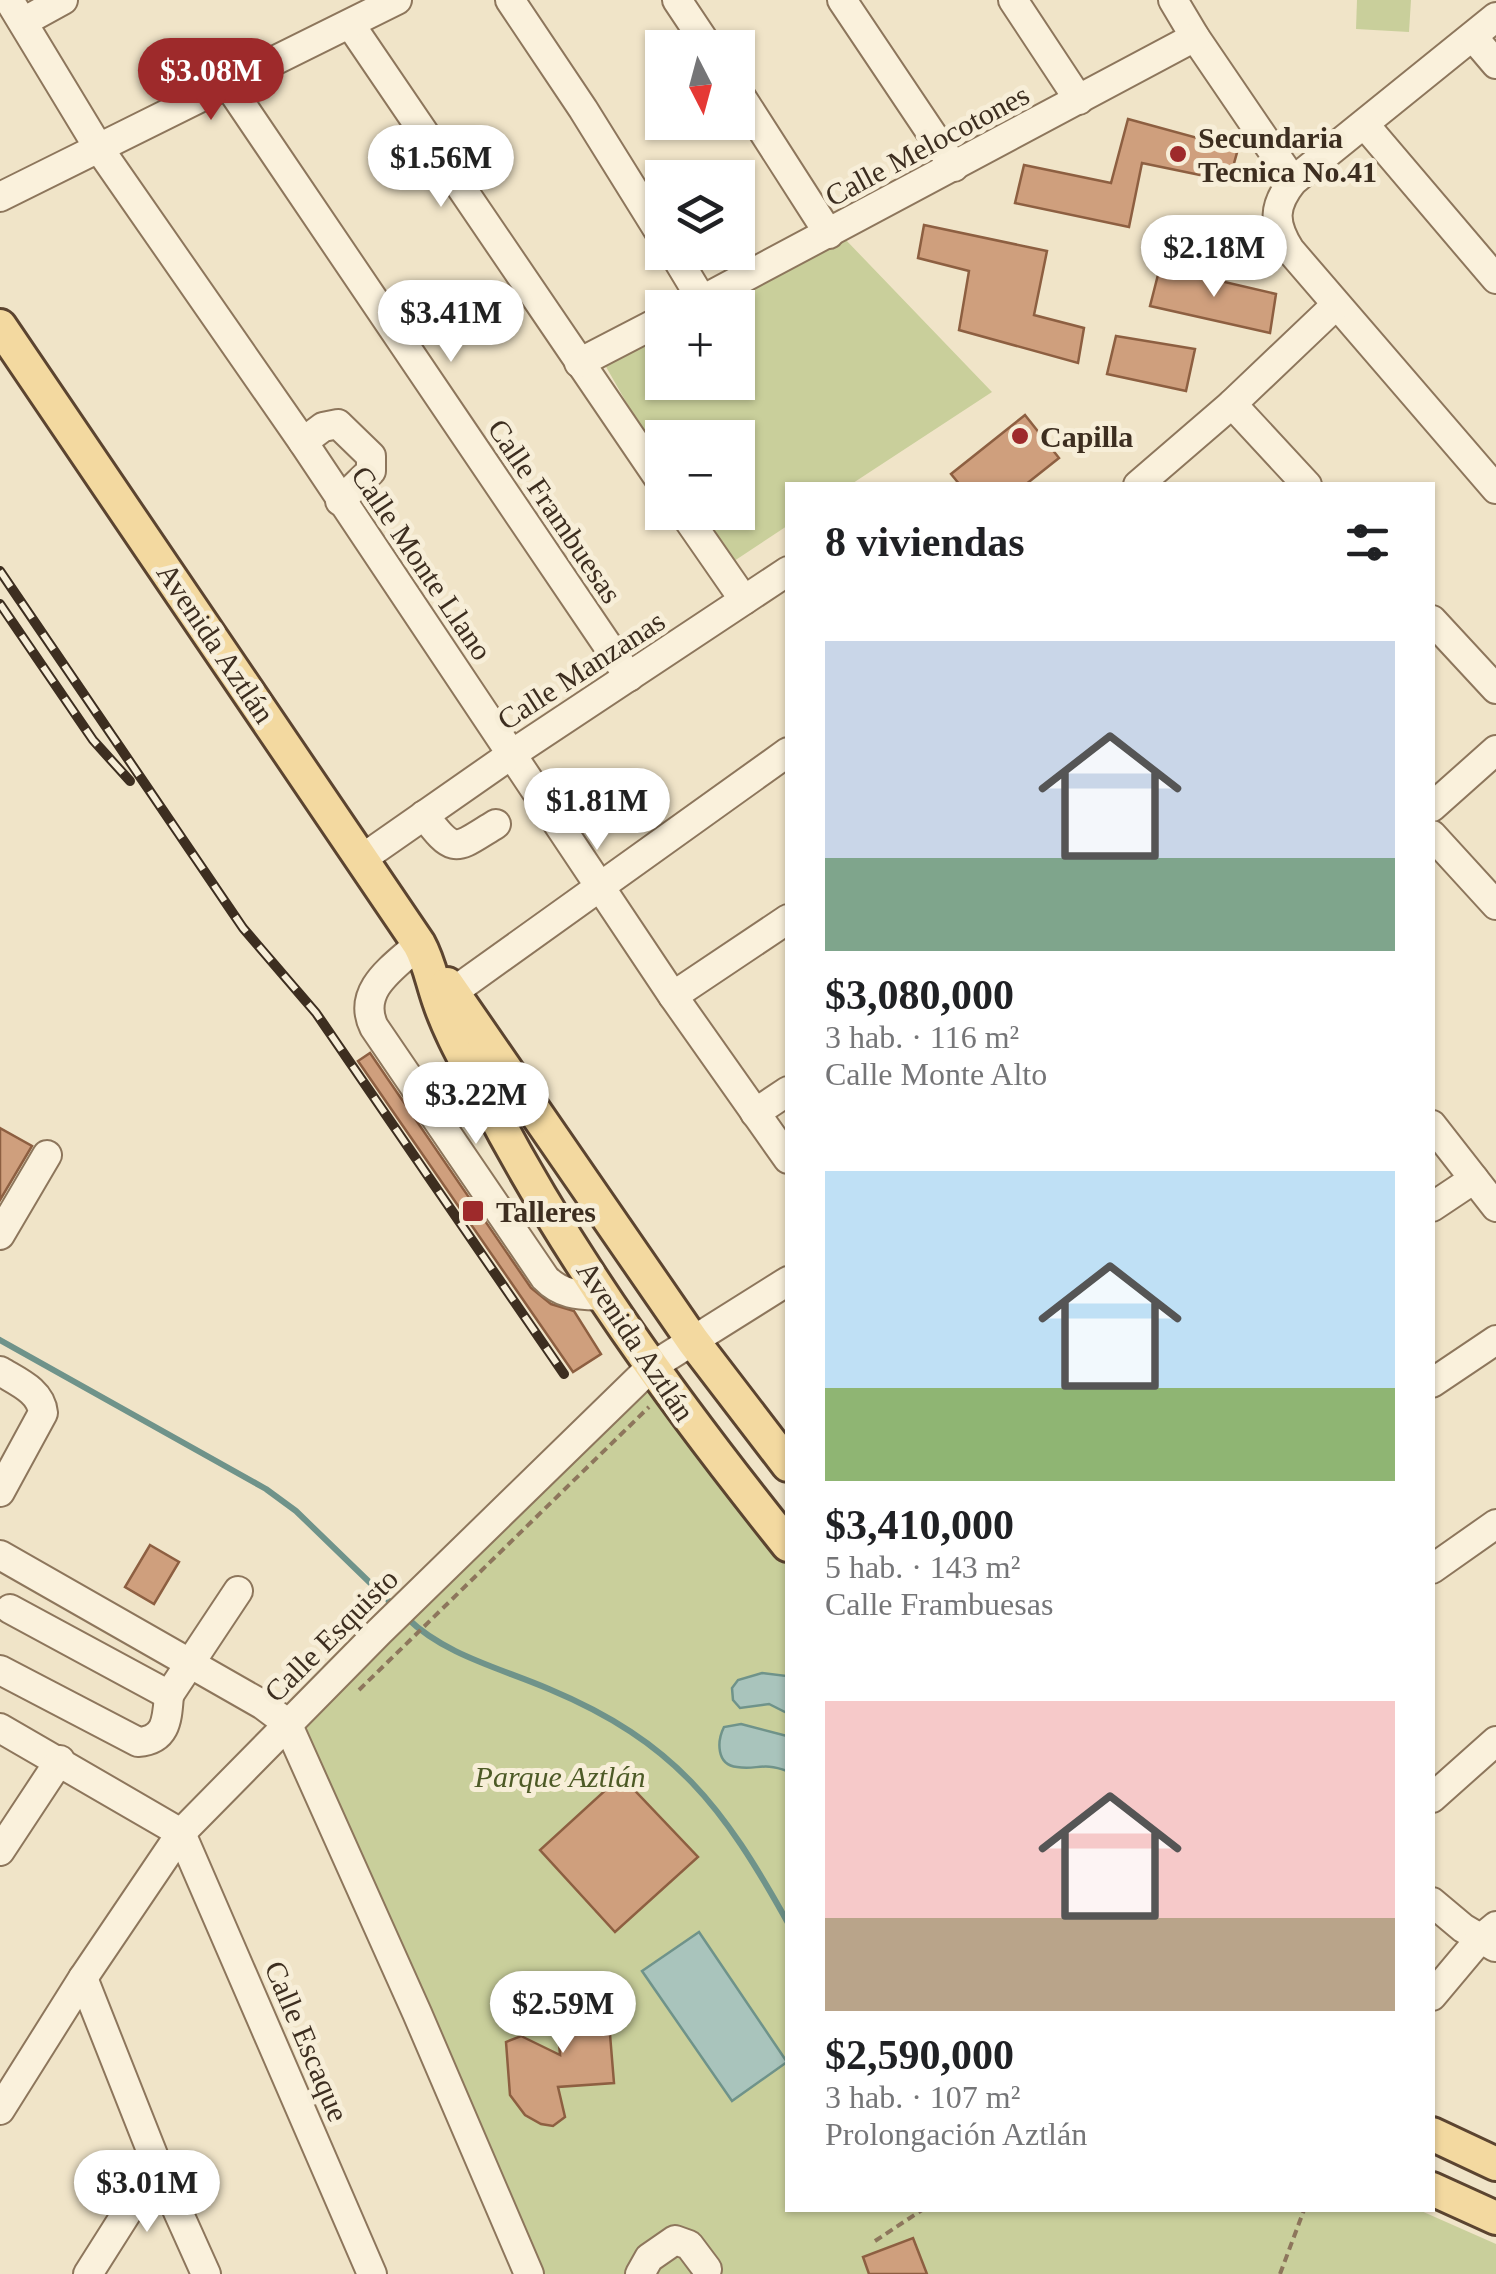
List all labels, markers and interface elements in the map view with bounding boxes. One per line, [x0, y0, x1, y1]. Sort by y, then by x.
north arrow [645, 30, 755, 140]
map controls [645, 30, 755, 530]
pin: $3.08M [130, 38, 292, 123]
text: $3.08M [160, 52, 262, 88]
street label: Calle Melocotones [820, 77, 1034, 213]
place label: Secundaria Tecnica No.41 [1198, 121, 1377, 188]
pin: $1.56M [360, 125, 522, 210]
text: $1.56M [390, 139, 492, 175]
marker: Secundaria Tecnica No.41 [1167, 143, 1189, 165]
button: layers [645, 160, 755, 270]
pin: $2.18M [1133, 215, 1295, 300]
text: $2.18M [1163, 229, 1265, 265]
pin: $3.41M [370, 280, 532, 365]
button: + [645, 290, 755, 400]
text: $3.41M [400, 294, 502, 330]
street label: Calle Frambuesas [481, 413, 629, 609]
button: − [645, 420, 755, 530]
place label: Capilla [1040, 420, 1133, 453]
marker: Capilla [1009, 425, 1031, 447]
street label: Calle Monte Llano [345, 460, 499, 666]
icon: filters [1340, 515, 1395, 570]
text: 8 viviendas [825, 519, 1025, 565]
street label: Avenida Aztlán [151, 557, 281, 729]
street label: Calle Manzanas [491, 604, 671, 736]
icon: home [1020, 706, 1200, 886]
pin: $1.81M [516, 768, 678, 853]
text: $1.81M [546, 782, 648, 818]
text: $3,080,000 [825, 972, 1014, 1018]
text: 3 hab. · 116 m² [825, 1019, 1019, 1055]
text: Calle Monte Alto [825, 1056, 1047, 1092]
pin: $3.22M [395, 1062, 557, 1147]
text: $3.22M [425, 1076, 527, 1112]
place label: Talleres [496, 1195, 596, 1228]
marker: Talleres [460, 1198, 486, 1224]
icon: home [1020, 1236, 1200, 1416]
street label: Avenida Aztlán [571, 1255, 701, 1427]
text: $3,410,000 [825, 1502, 1014, 1548]
text: 5 hab. · 143 m² [825, 1549, 1020, 1585]
street label: Calle Esquisto [258, 1562, 404, 1708]
text: Calle Frambuesas [825, 1586, 1053, 1622]
park label: Parque Aztlán [474, 1760, 645, 1793]
icon: home [1020, 1766, 1200, 1946]
street label: Calle Escaque [258, 1956, 356, 2126]
pin: $2.59M [482, 1971, 644, 2056]
text: $2.59M [512, 1985, 614, 2021]
text: $2,590,000 [825, 2032, 1014, 2078]
text: 3 hab. · 107 m² [825, 2079, 1020, 2115]
text: Prolongación Aztlán [825, 2116, 1087, 2152]
pin: $3.01M [66, 2150, 228, 2235]
text: $3.01M [96, 2164, 198, 2200]

